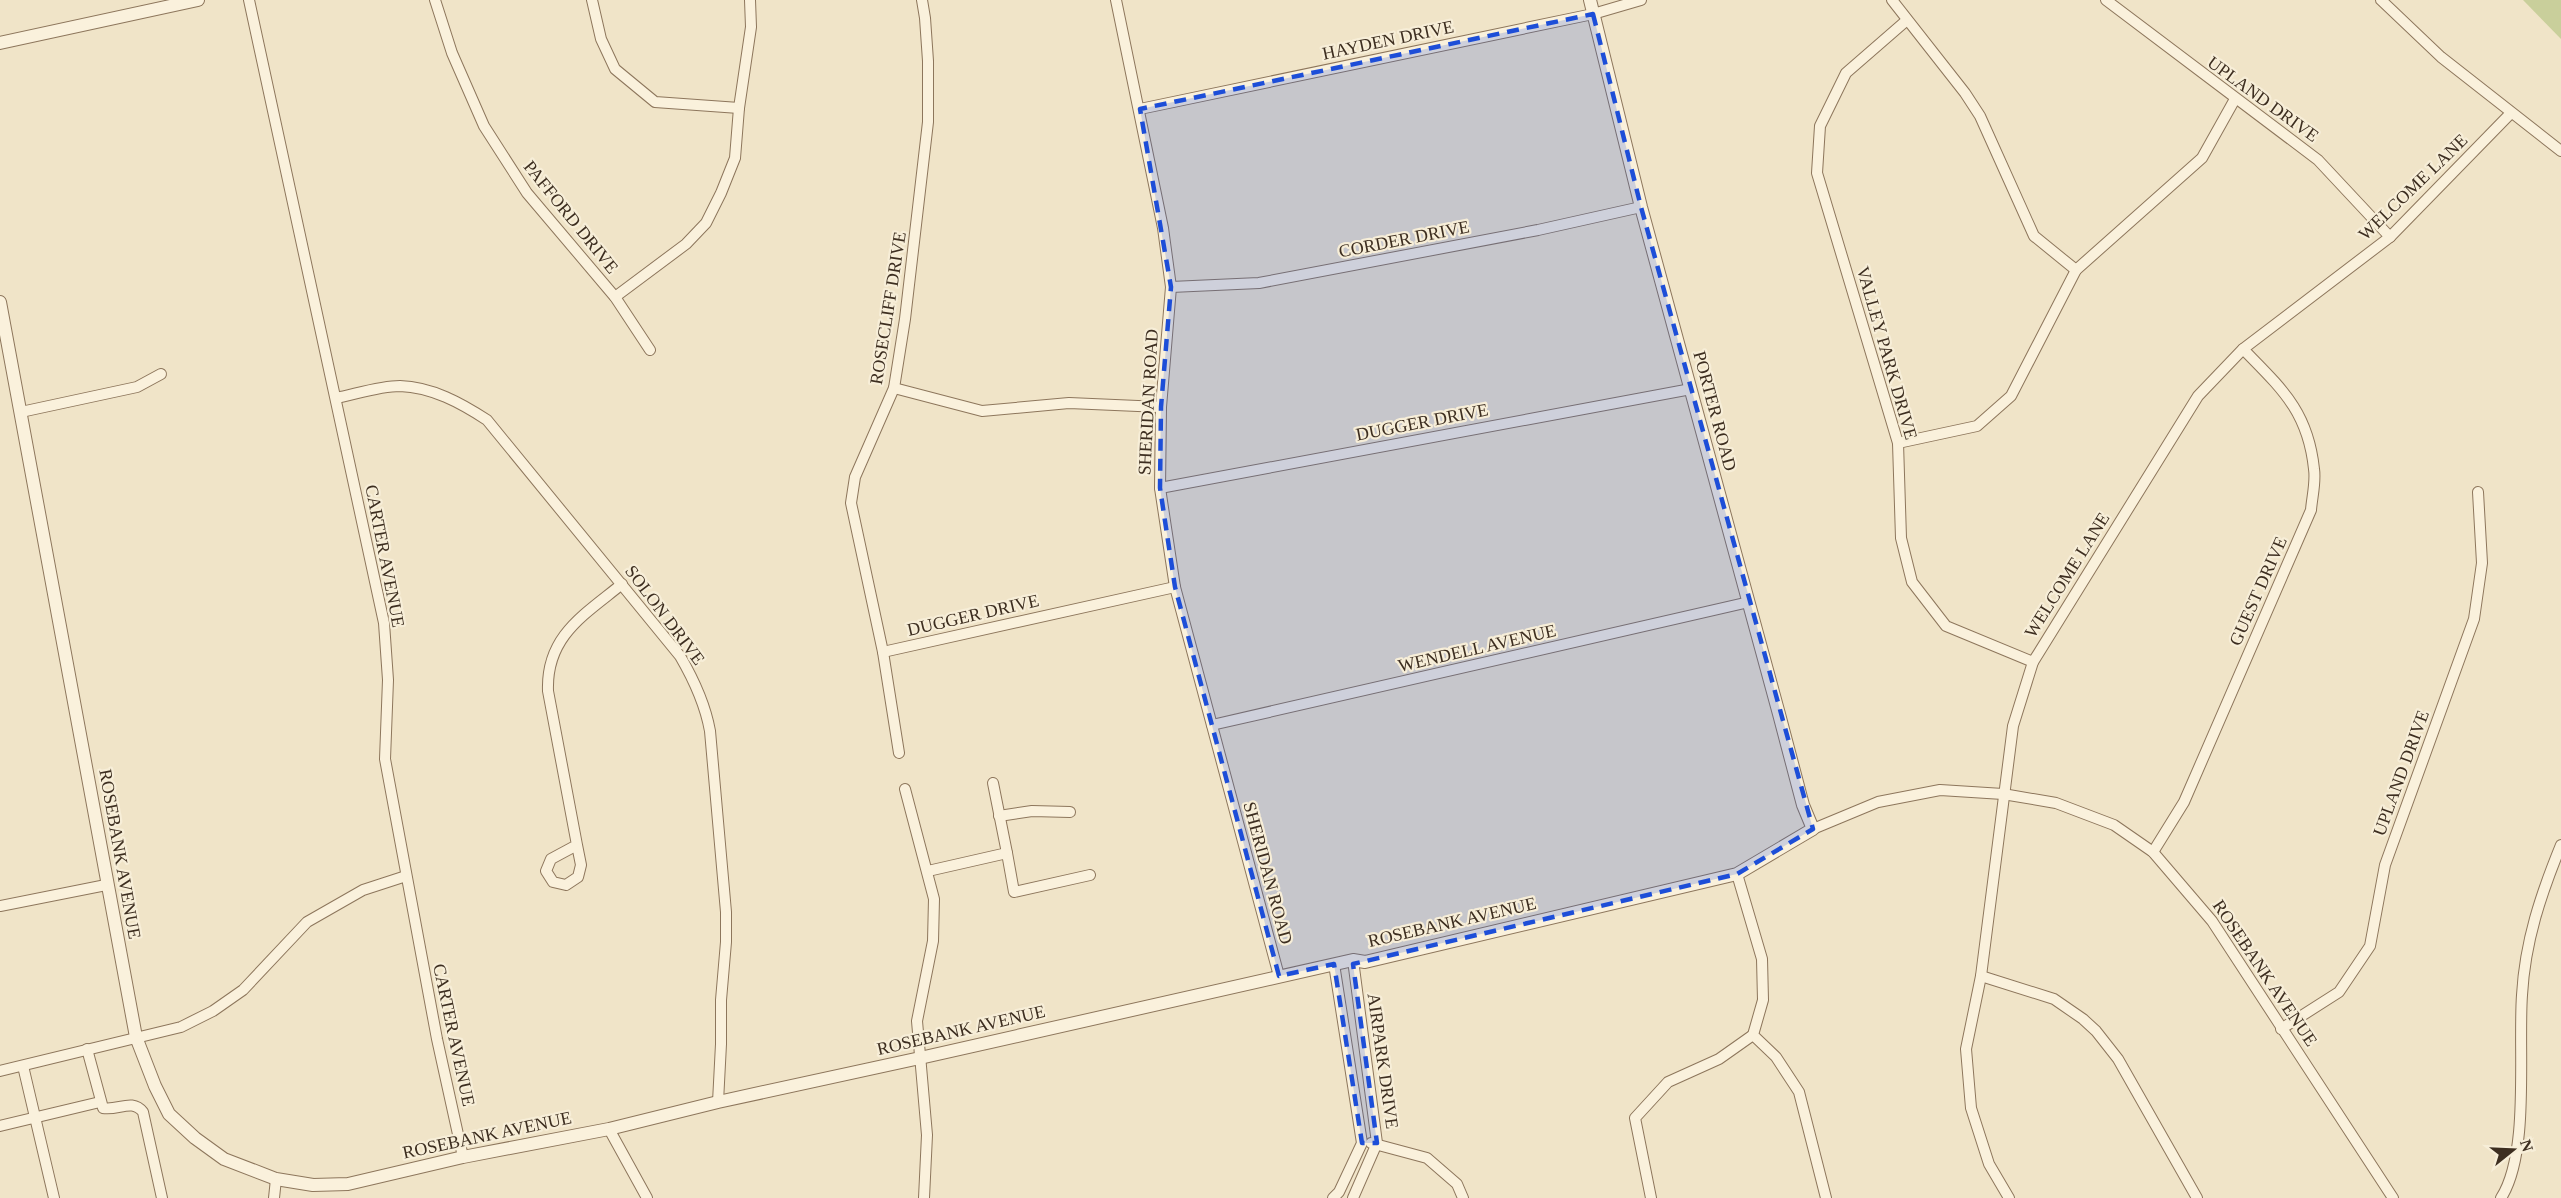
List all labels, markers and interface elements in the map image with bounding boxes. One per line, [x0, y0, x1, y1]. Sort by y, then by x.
street label: HAYDEN DRIVE [1320, 16, 1456, 64]
street label: UPLAND DRIVE [2204, 52, 2322, 146]
street label: WELCOME LANE [2354, 130, 2472, 244]
street label: PAFFORD DRIVE [520, 157, 622, 277]
street label: CORDER DRIVE [1337, 217, 1471, 261]
street label: ROSECLIFF DRIVE [866, 230, 910, 386]
street label: VALLEY PARK DRIVE [1853, 264, 1921, 442]
street label: SHERIDAN ROAD [1134, 328, 1162, 476]
street label: PORTER ROAD [1689, 349, 1741, 473]
street label: DUGGER DRIVE [1354, 399, 1490, 445]
street label: CARTER AVENUE [361, 483, 409, 629]
street label: WELCOME LANE [2021, 509, 2113, 641]
street label: GUEST DRIVE [2225, 533, 2291, 649]
street label: SOLON DRIVE [621, 561, 709, 669]
street label: DUGGER DRIVE [905, 590, 1041, 640]
street label: WENDELL AVENUE [1396, 620, 1558, 676]
street label: UPLAND DRIVE [2369, 707, 2433, 839]
street label: ROSEBANK AVENUE [95, 767, 145, 941]
street label: SHERIDAN ROAD [1239, 800, 1297, 946]
street label: ROSEBANK AVENUE [1366, 893, 1538, 951]
street label: ROSEBANK AVENUE [2209, 896, 2321, 1050]
street label: CARTER AVENUE [429, 962, 479, 1108]
street label: AIRPARK DRIVE [1364, 992, 1402, 1130]
street label: ROSEBANK AVENUE [875, 1001, 1047, 1059]
street label: ROSEBANK AVENUE [401, 1107, 573, 1163]
north arrow [2483, 1120, 2543, 1180]
text: N [2517, 1137, 2537, 1154]

